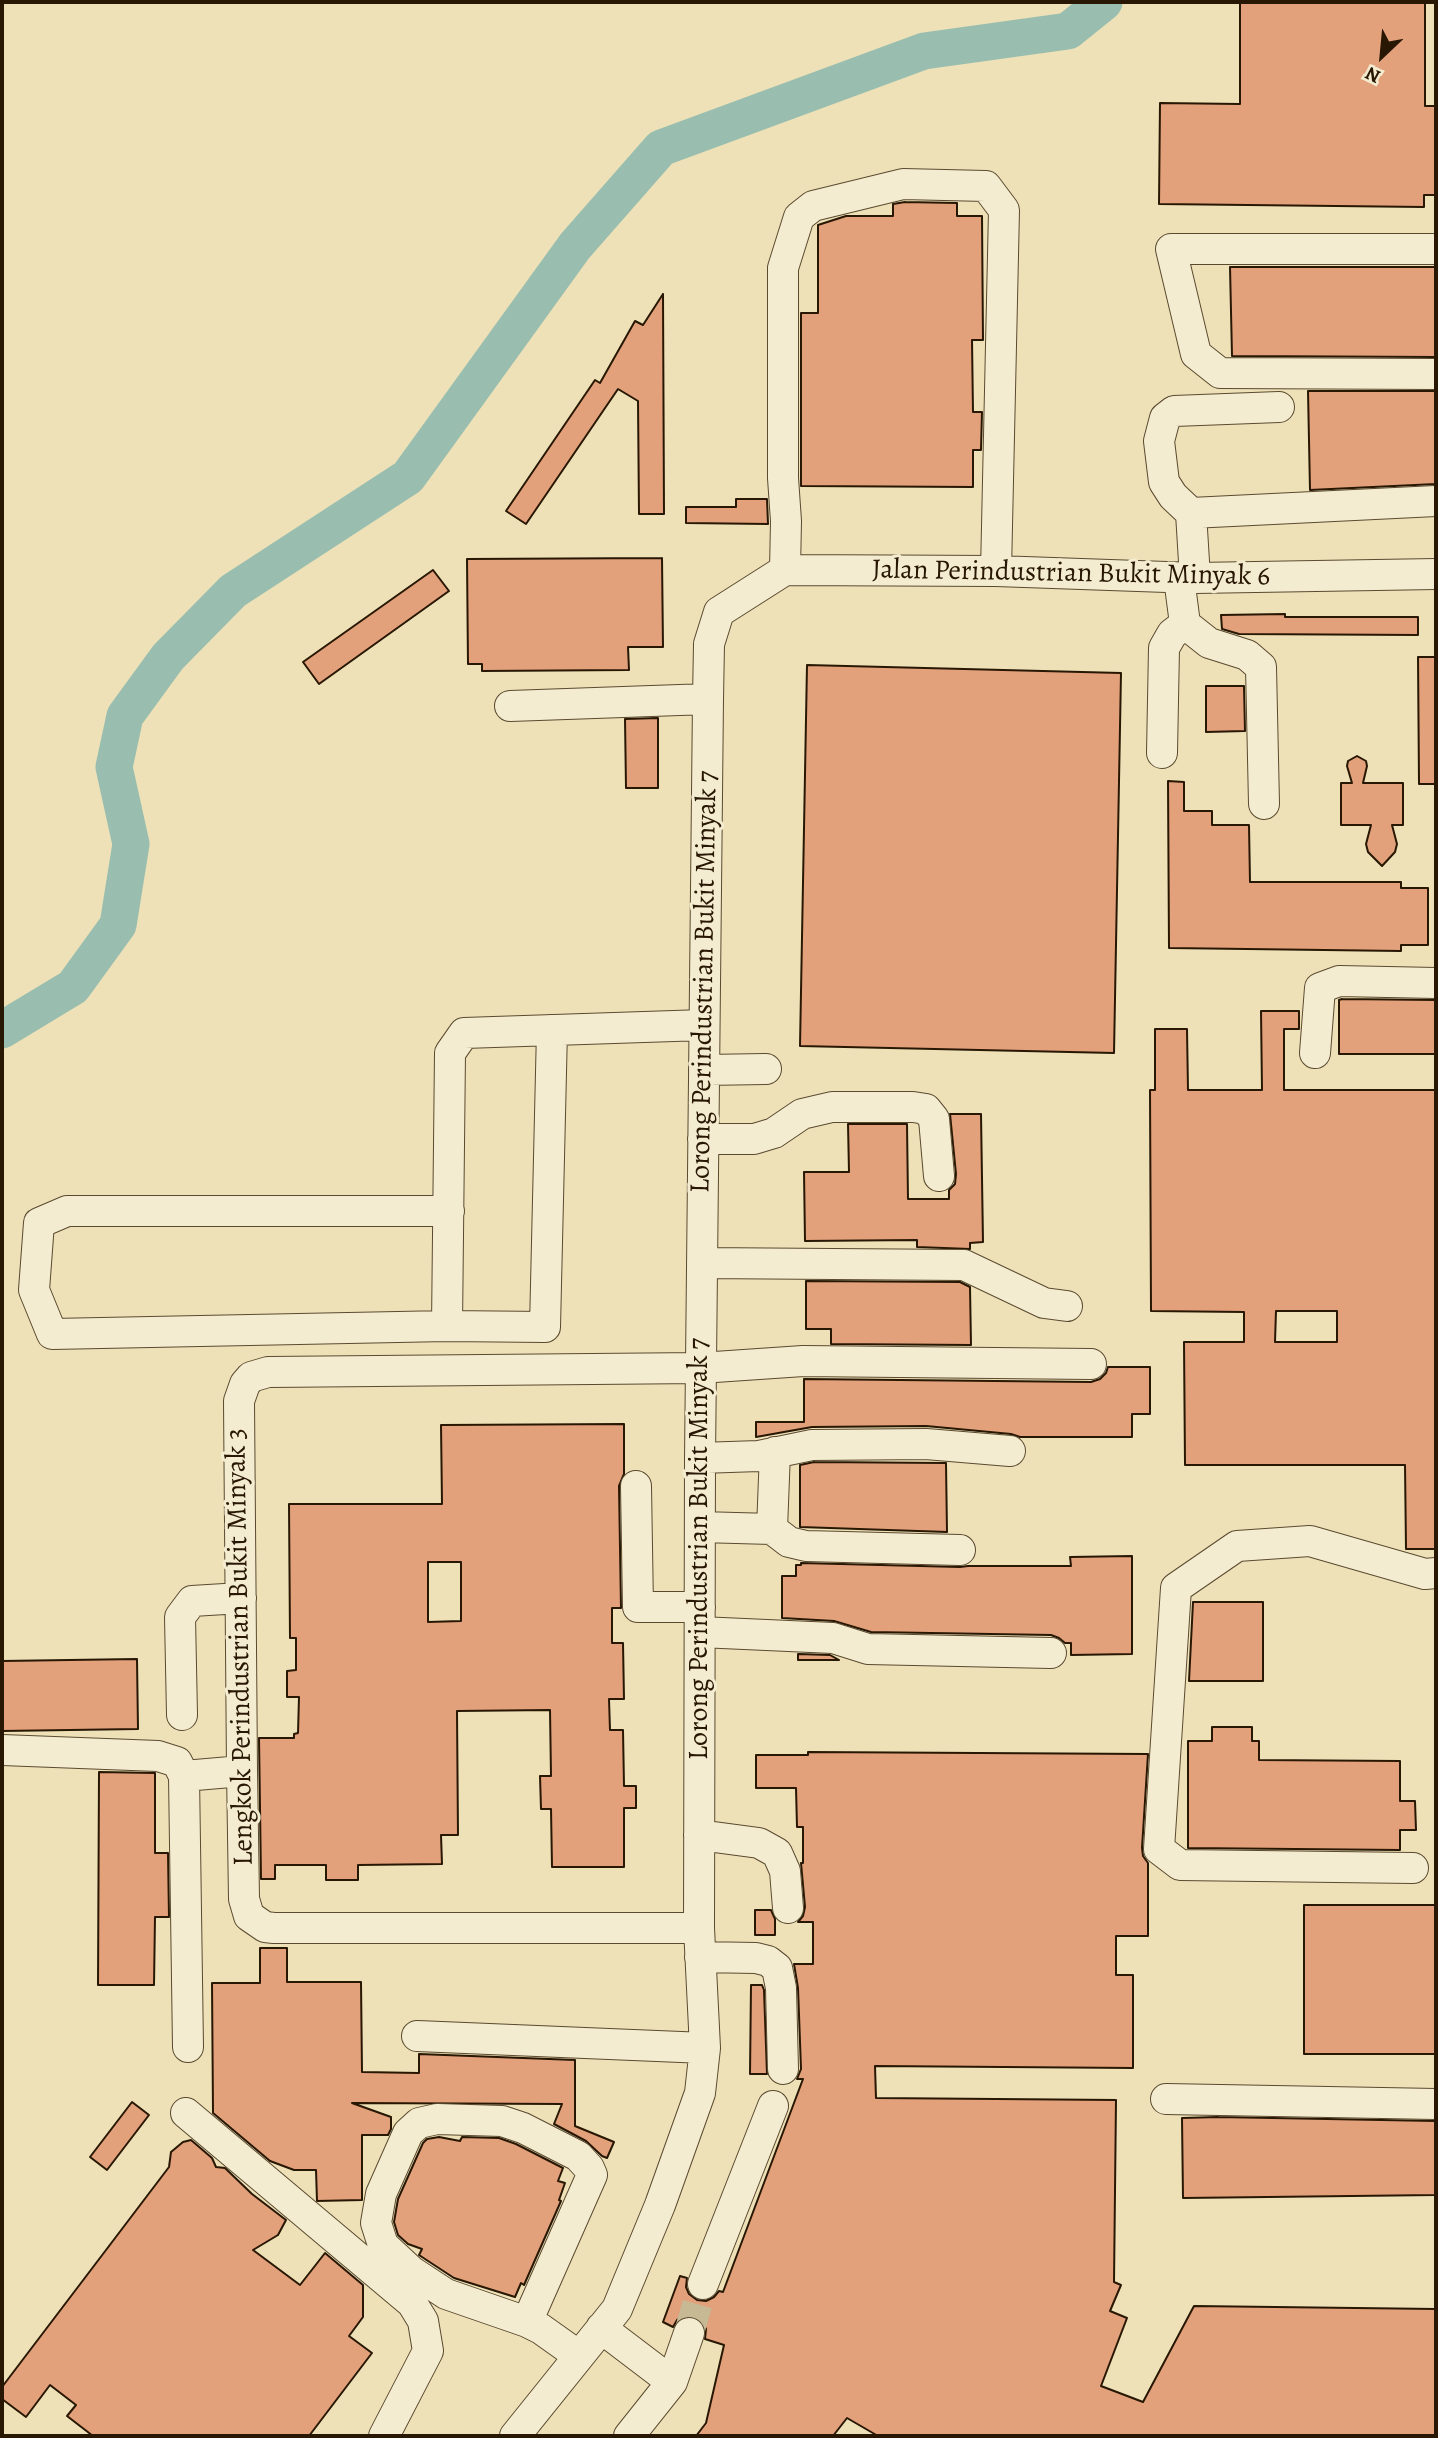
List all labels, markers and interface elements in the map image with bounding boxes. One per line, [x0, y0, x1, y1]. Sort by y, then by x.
north arrow [1347, 21, 1417, 91]
text: N [1361, 60, 1385, 90]
street label: Jalan Perindustrian Bukit Minyak 6 [872, 554, 1270, 594]
street label: Lorong Perindustrian Bukit Minyak 7 [685, 771, 725, 1193]
street label: Lorong Perindustrian Bukit Minyak 7 [683, 1338, 717, 1760]
street label: Lengkok Perindustrian Bukit Minyak 3 [220, 1428, 262, 1866]

